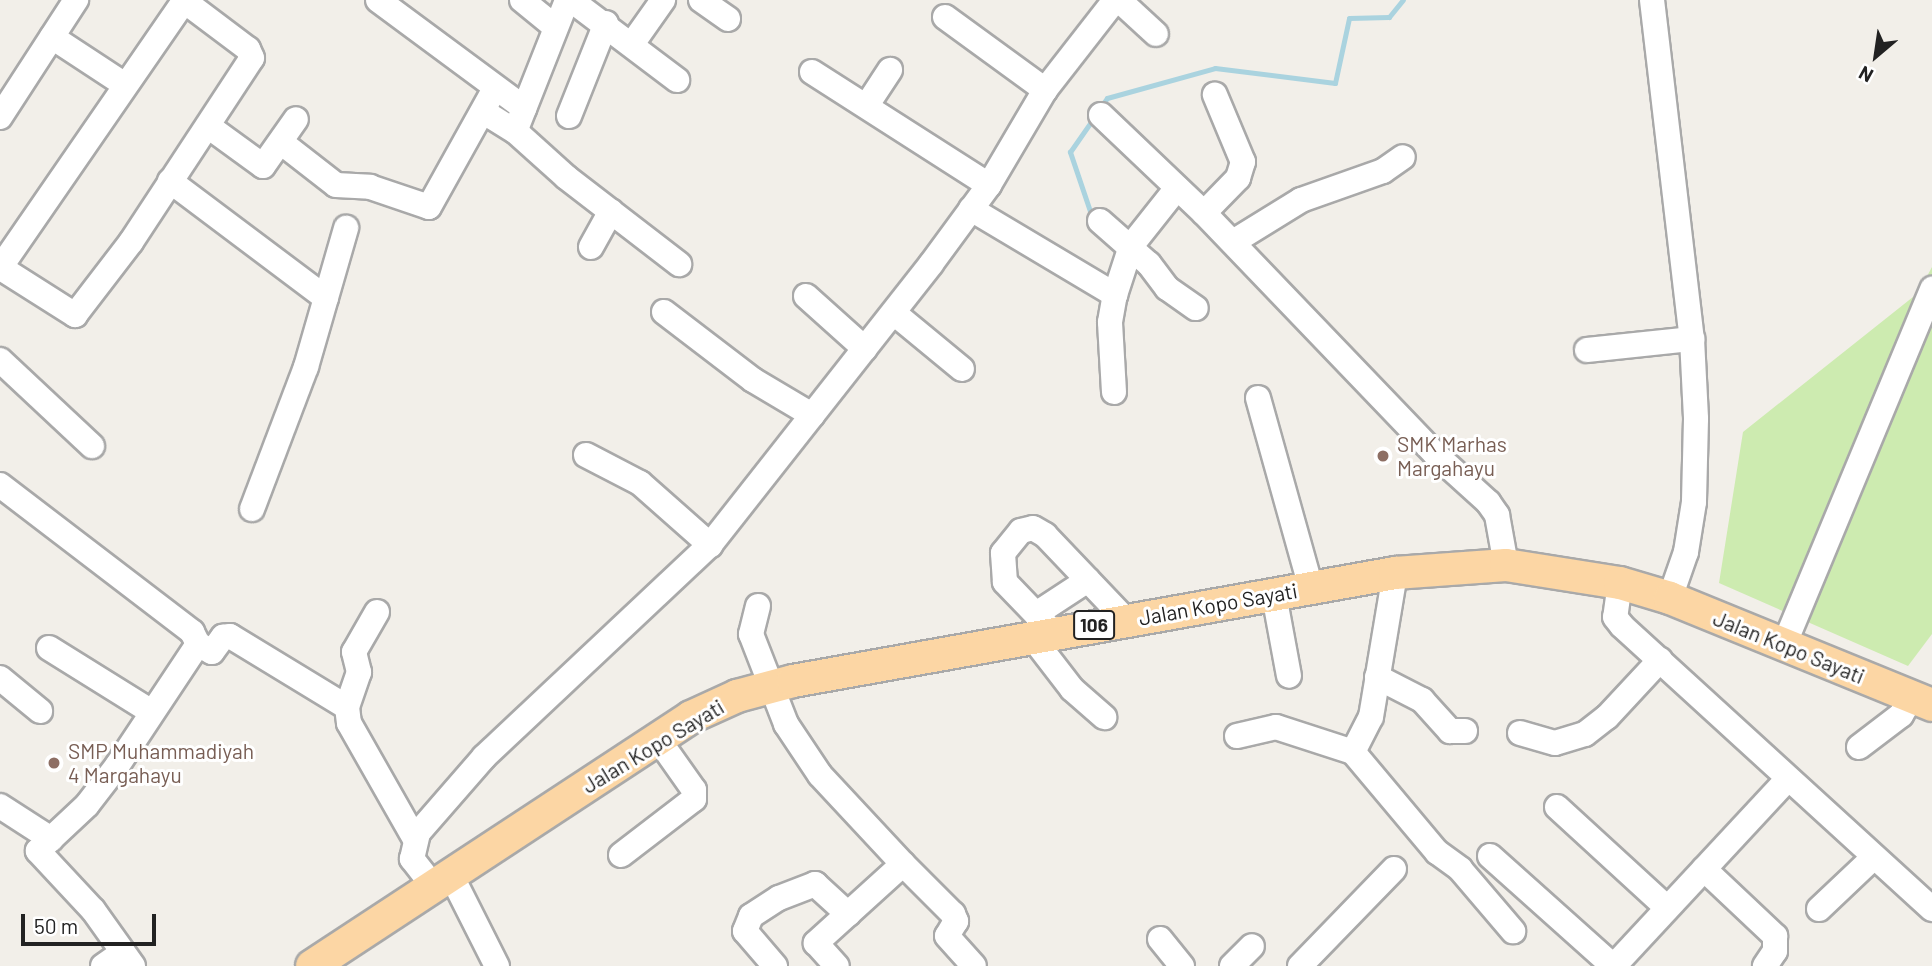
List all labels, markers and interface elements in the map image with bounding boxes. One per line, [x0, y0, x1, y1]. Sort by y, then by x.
north arrow [1841, 21, 1911, 91]
text: N [1854, 62, 1877, 88]
place label: SMK Marhas Margahayu [1397, 431, 1507, 481]
marker: SMK Marhas Margahayu [1375, 448, 1391, 464]
street label: Jalan Kopo Sayati [1137, 578, 1299, 630]
street label: Jalan Kopo Sayati [1710, 605, 1868, 689]
road number: 106 [1073, 610, 1115, 640]
street label: Jalan Kopo Sayati [578, 694, 728, 798]
place label: SMP Muhammadiyah 4 Margahayu [68, 738, 254, 788]
marker: SMP Muhammadiyah 4 Margahayu [46, 755, 62, 771]
scale bar [24, 900, 159, 944]
text: 50 m [34, 913, 78, 938]

